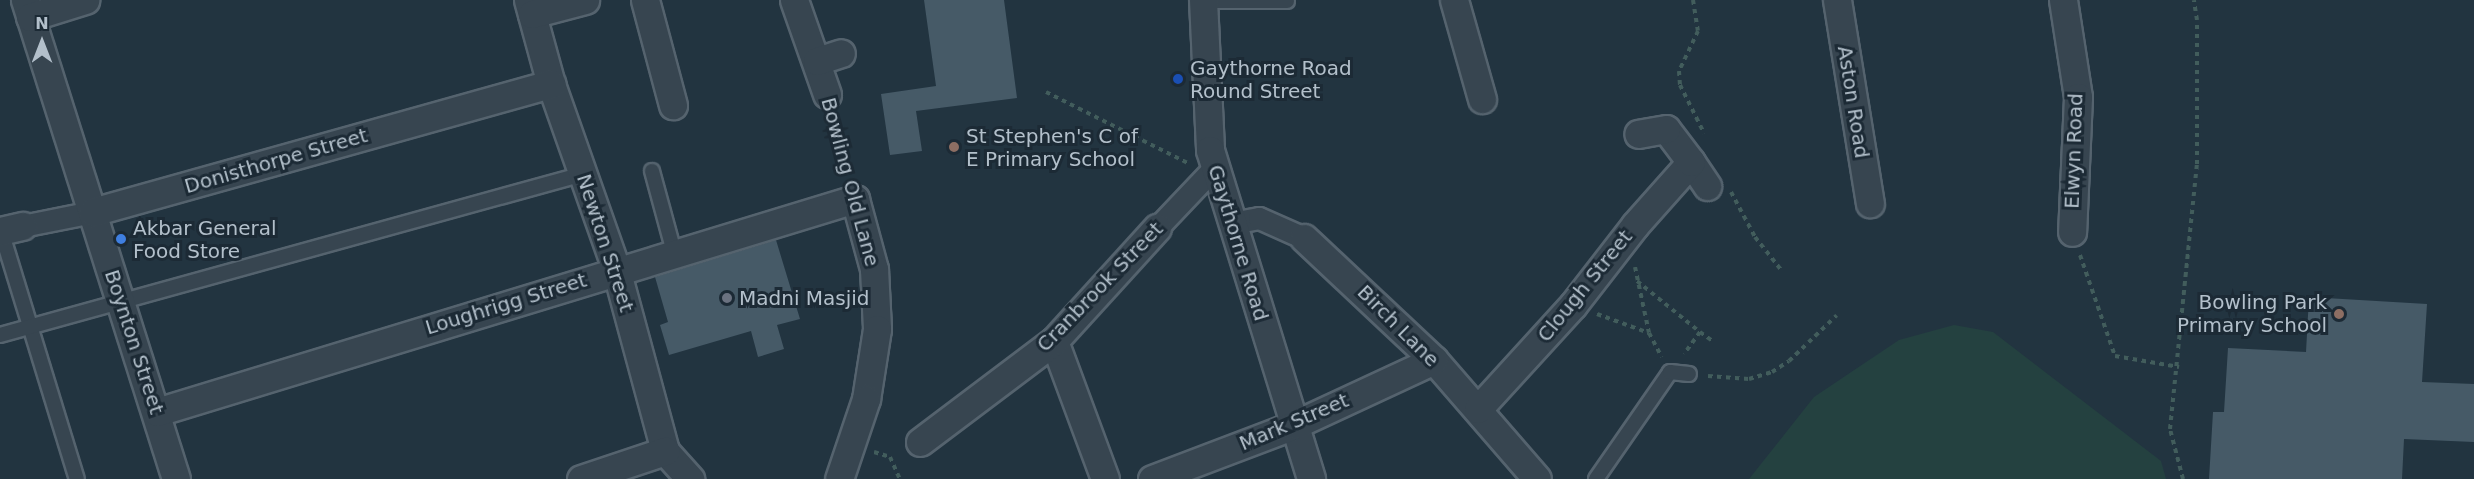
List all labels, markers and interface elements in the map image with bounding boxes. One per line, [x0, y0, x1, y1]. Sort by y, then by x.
north arrow [12, 12, 72, 72]
text: N [35, 14, 49, 33]
street label: Aston Road [1832, 44, 1874, 160]
place label: Gaythorne Road Round Street [1190, 56, 1352, 103]
marker: Gaythorne Road Round Street [1171, 72, 1185, 86]
street label: Elwyn Road [2060, 93, 2088, 209]
street label: Bowling Old Lane [816, 95, 884, 269]
street label: Donisthorpe Street [182, 123, 370, 199]
place label: St Stephen's C of E Primary School [966, 124, 1138, 171]
marker: St Stephen's C of E Primary School [947, 140, 961, 154]
street label: Gaythorne Road [1203, 162, 1273, 324]
street label: Newton Street [571, 171, 639, 315]
place label: Akbar General Food Store [133, 216, 277, 263]
street label: Cranbrook Street [1032, 217, 1168, 357]
street label: Clough Street [1533, 225, 1637, 347]
marker: Akbar General Food Store [114, 232, 128, 246]
street label: Boynton Street [99, 267, 169, 417]
street label: Loughrigg Street [422, 268, 590, 340]
street label: Birch Lane [1352, 280, 1444, 372]
place label: Madni Masjid [739, 286, 870, 310]
place label: Bowling Park Primary School [2177, 290, 2327, 337]
marker: Madni Masjid [720, 291, 734, 305]
marker: Bowling Park Primary School [2332, 307, 2346, 321]
street label: Mark Street [1236, 388, 1352, 456]

